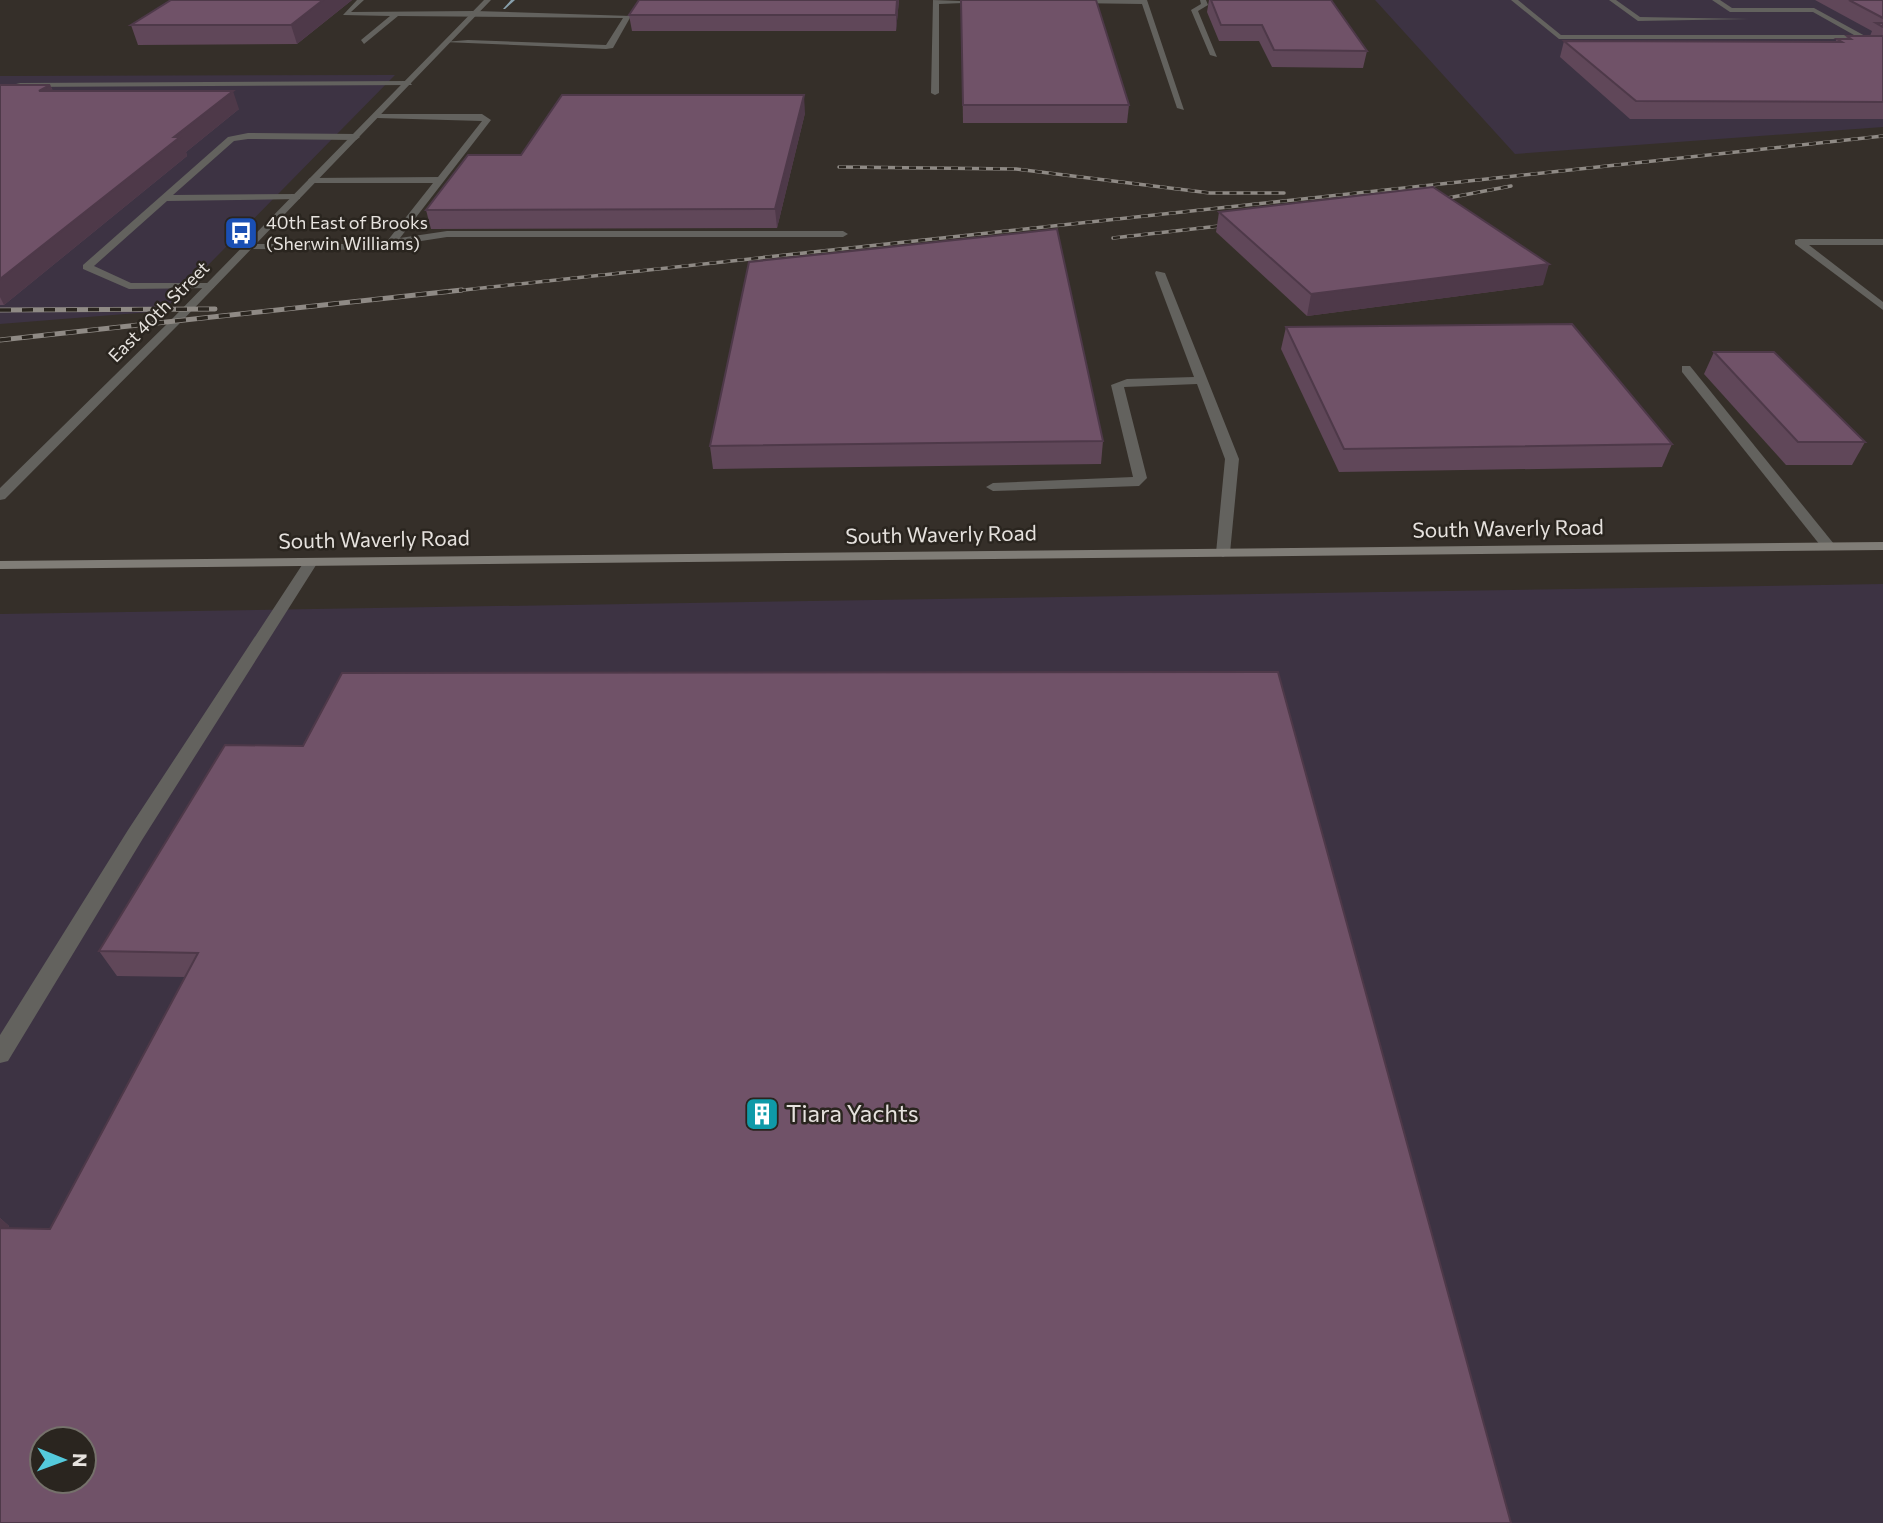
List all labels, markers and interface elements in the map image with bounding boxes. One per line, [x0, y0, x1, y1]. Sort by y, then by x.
place label: 40th East of Brooks (Sherwin Williams) [266, 211, 428, 254]
bus stop icon: 40th East of Brooks (Sherwin Williams) [222, 214, 260, 252]
street label: East 40th Street [103, 256, 213, 366]
street label: South Waverly Road [1412, 513, 1604, 542]
street label: South Waverly Road [845, 519, 1037, 548]
street label: South Waverly Road [278, 524, 470, 553]
building icon: Tiara Yachts [743, 1095, 781, 1133]
place label: Tiara Yachts [786, 1098, 919, 1127]
north arrow [28, 1425, 98, 1495]
text: N [69, 1453, 92, 1468]

